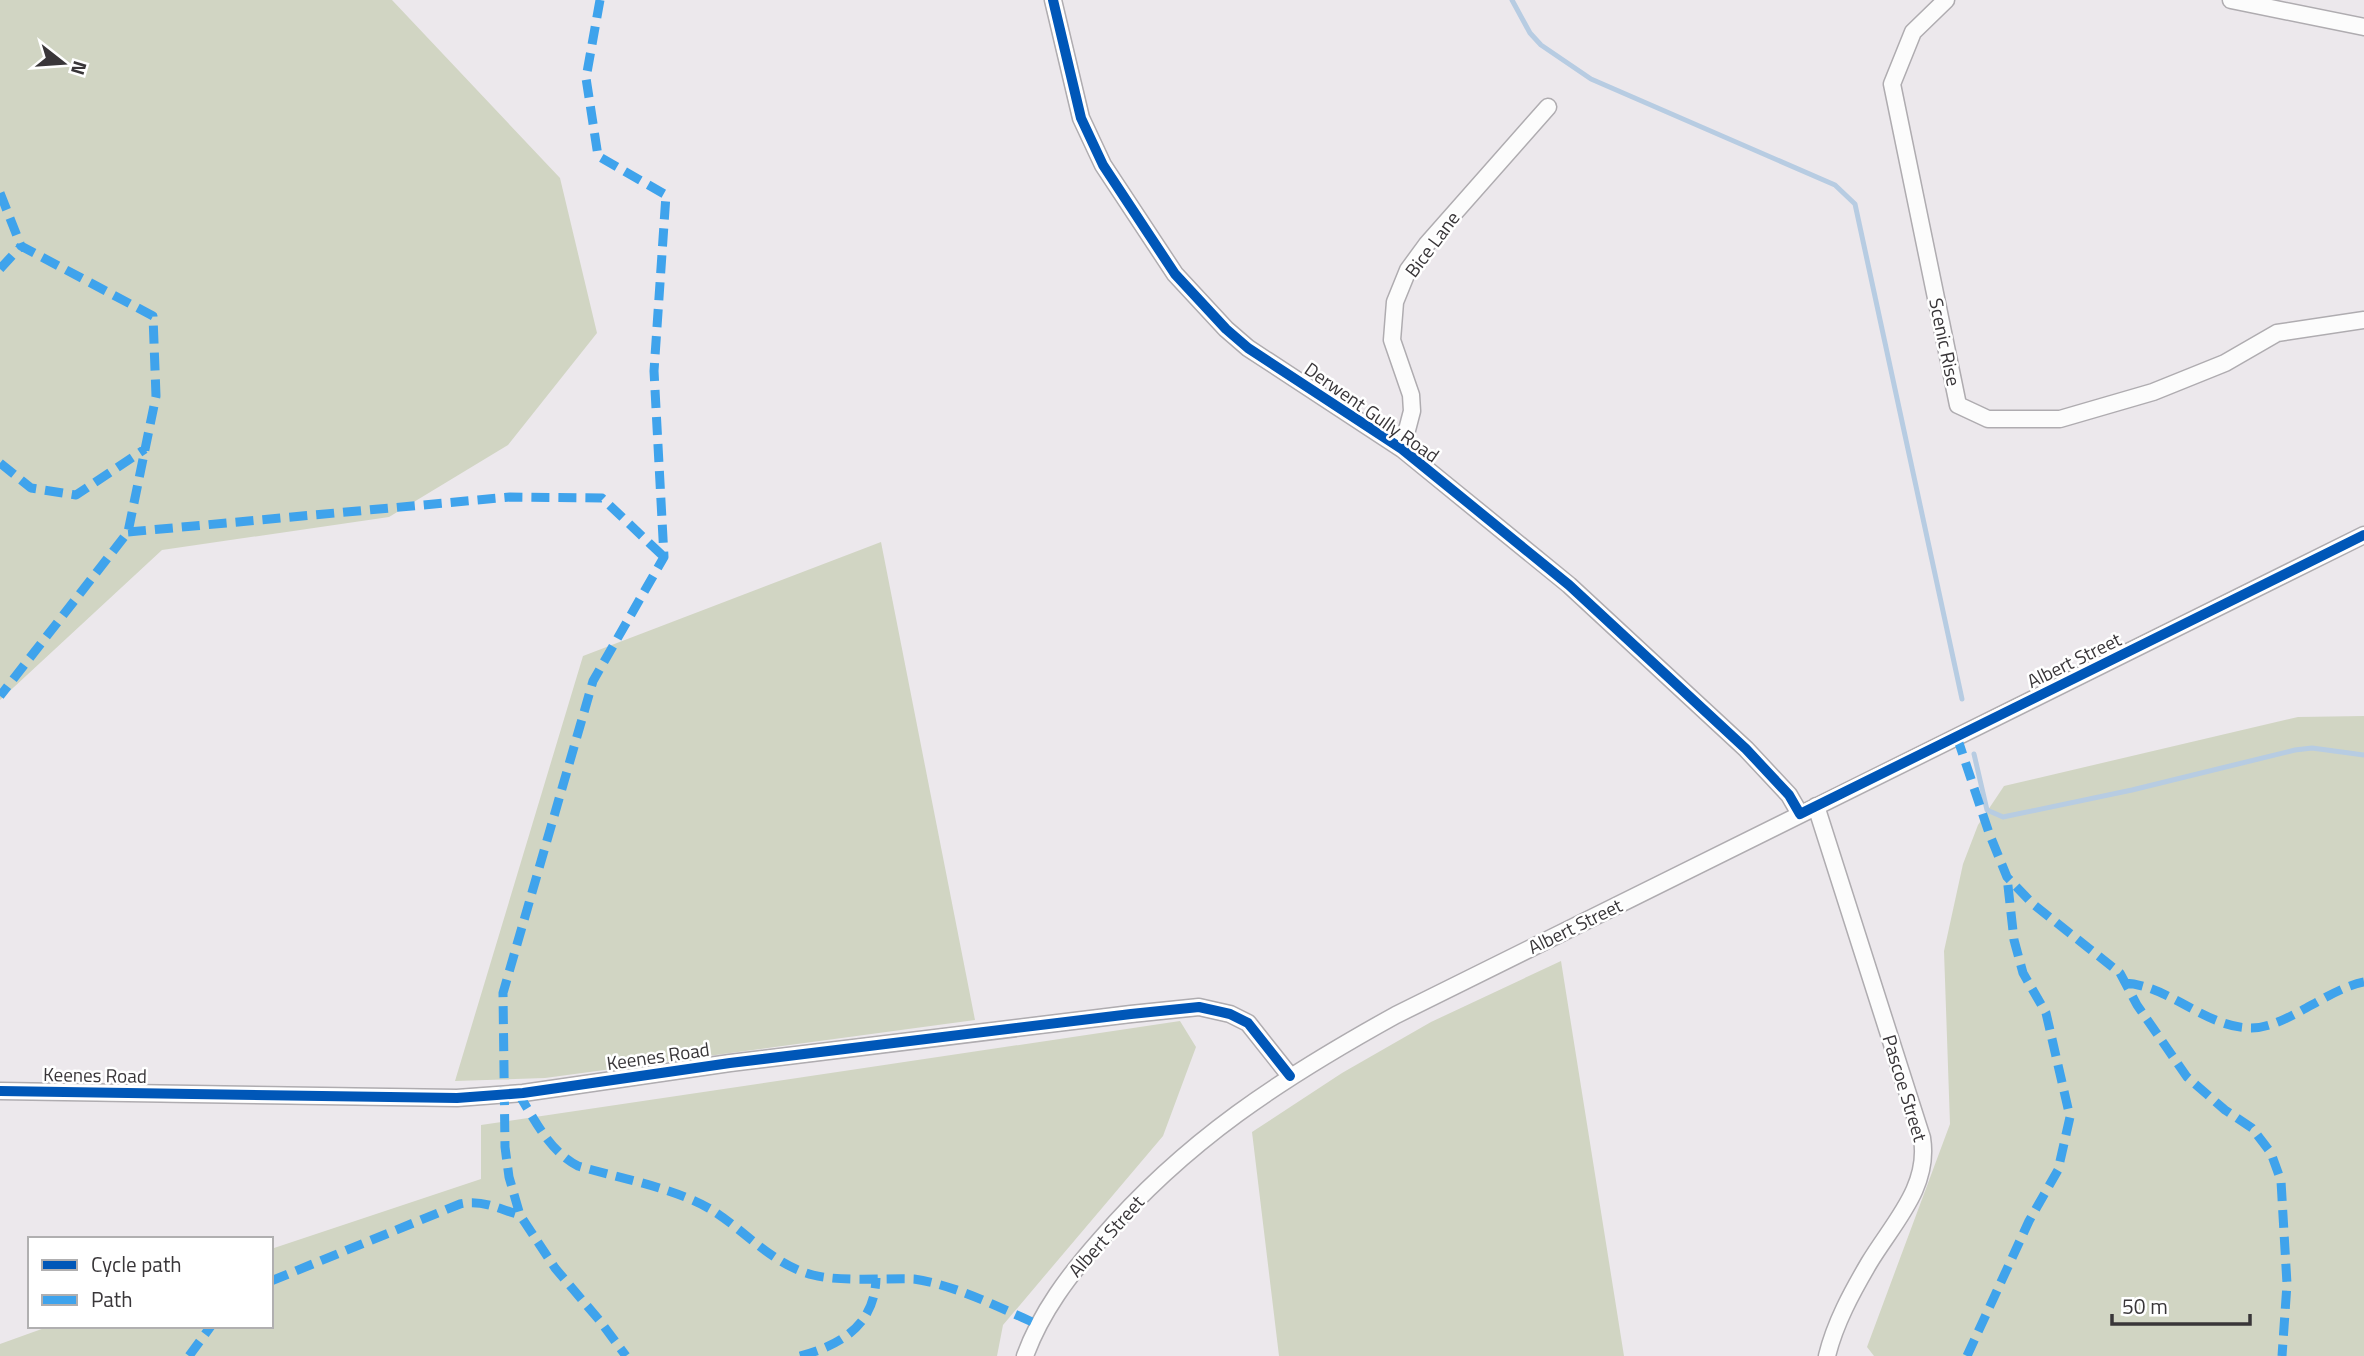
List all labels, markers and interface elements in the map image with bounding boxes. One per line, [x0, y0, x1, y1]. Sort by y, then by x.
north arrow [28, 28, 98, 98]
text: N [64, 58, 96, 79]
street label: Bice Lane [1397, 205, 1466, 283]
street label: Scenic Rise [1922, 295, 1969, 389]
street label: Derwent Gully Road [1299, 354, 1446, 469]
street label: Albert Street [2022, 624, 2126, 695]
street label: Albert Street [1523, 890, 1627, 961]
street label: Pascoe Street [1875, 1031, 1936, 1145]
street label: Keenes Road [605, 1034, 711, 1077]
street label: Keenes Road [43, 1059, 147, 1090]
street label: Albert Street [1061, 1188, 1151, 1283]
legend [28, 1237, 273, 1328]
text: Cycle path [91, 1248, 182, 1280]
scale bar [2112, 1282, 2250, 1326]
text: Path [91, 1283, 133, 1315]
text: 50 m [2122, 1290, 2168, 1322]

